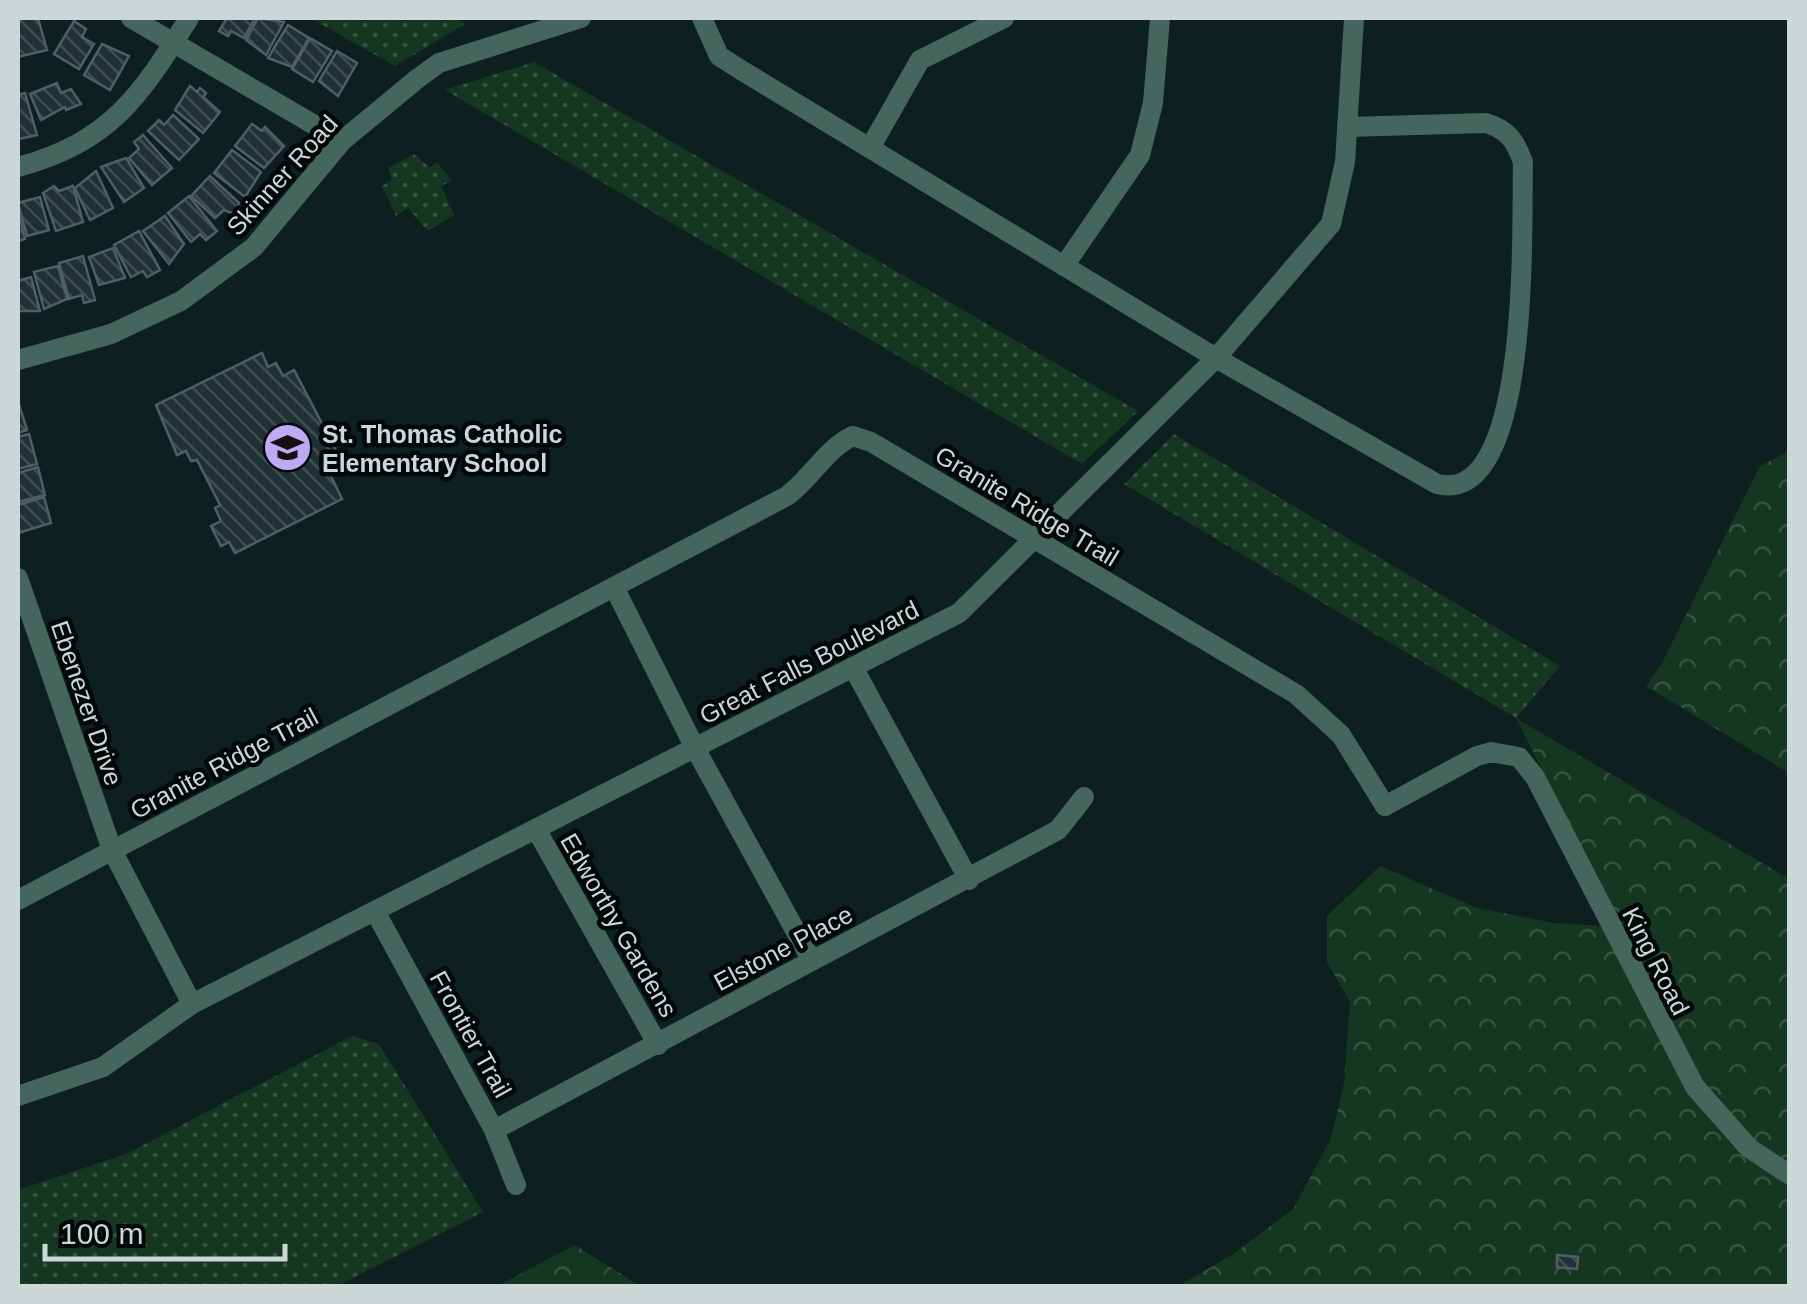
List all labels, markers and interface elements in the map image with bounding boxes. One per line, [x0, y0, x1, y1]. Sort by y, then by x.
street label: Skinner Road [221, 109, 343, 241]
place label: St. Thomas Catholic Elementary School [322, 420, 562, 477]
school or university icon: St. Thomas Catholic Elementary School [261, 422, 313, 474]
street label: Granite Ridge Trail [930, 440, 1124, 572]
street label: Great Falls Boulevard [695, 595, 923, 729]
street label: Ebenezer Drive [46, 617, 128, 789]
street label: Granite Ridge Trail [125, 702, 323, 824]
street label: Edworthy Gardens [555, 828, 683, 1022]
street label: Elstone Place [709, 900, 857, 996]
street label: King Road [1617, 903, 1695, 1019]
street label: Frontier Trail [425, 966, 517, 1102]
scale bar [45, 1199, 285, 1261]
text: 100 m [60, 1217, 143, 1250]

